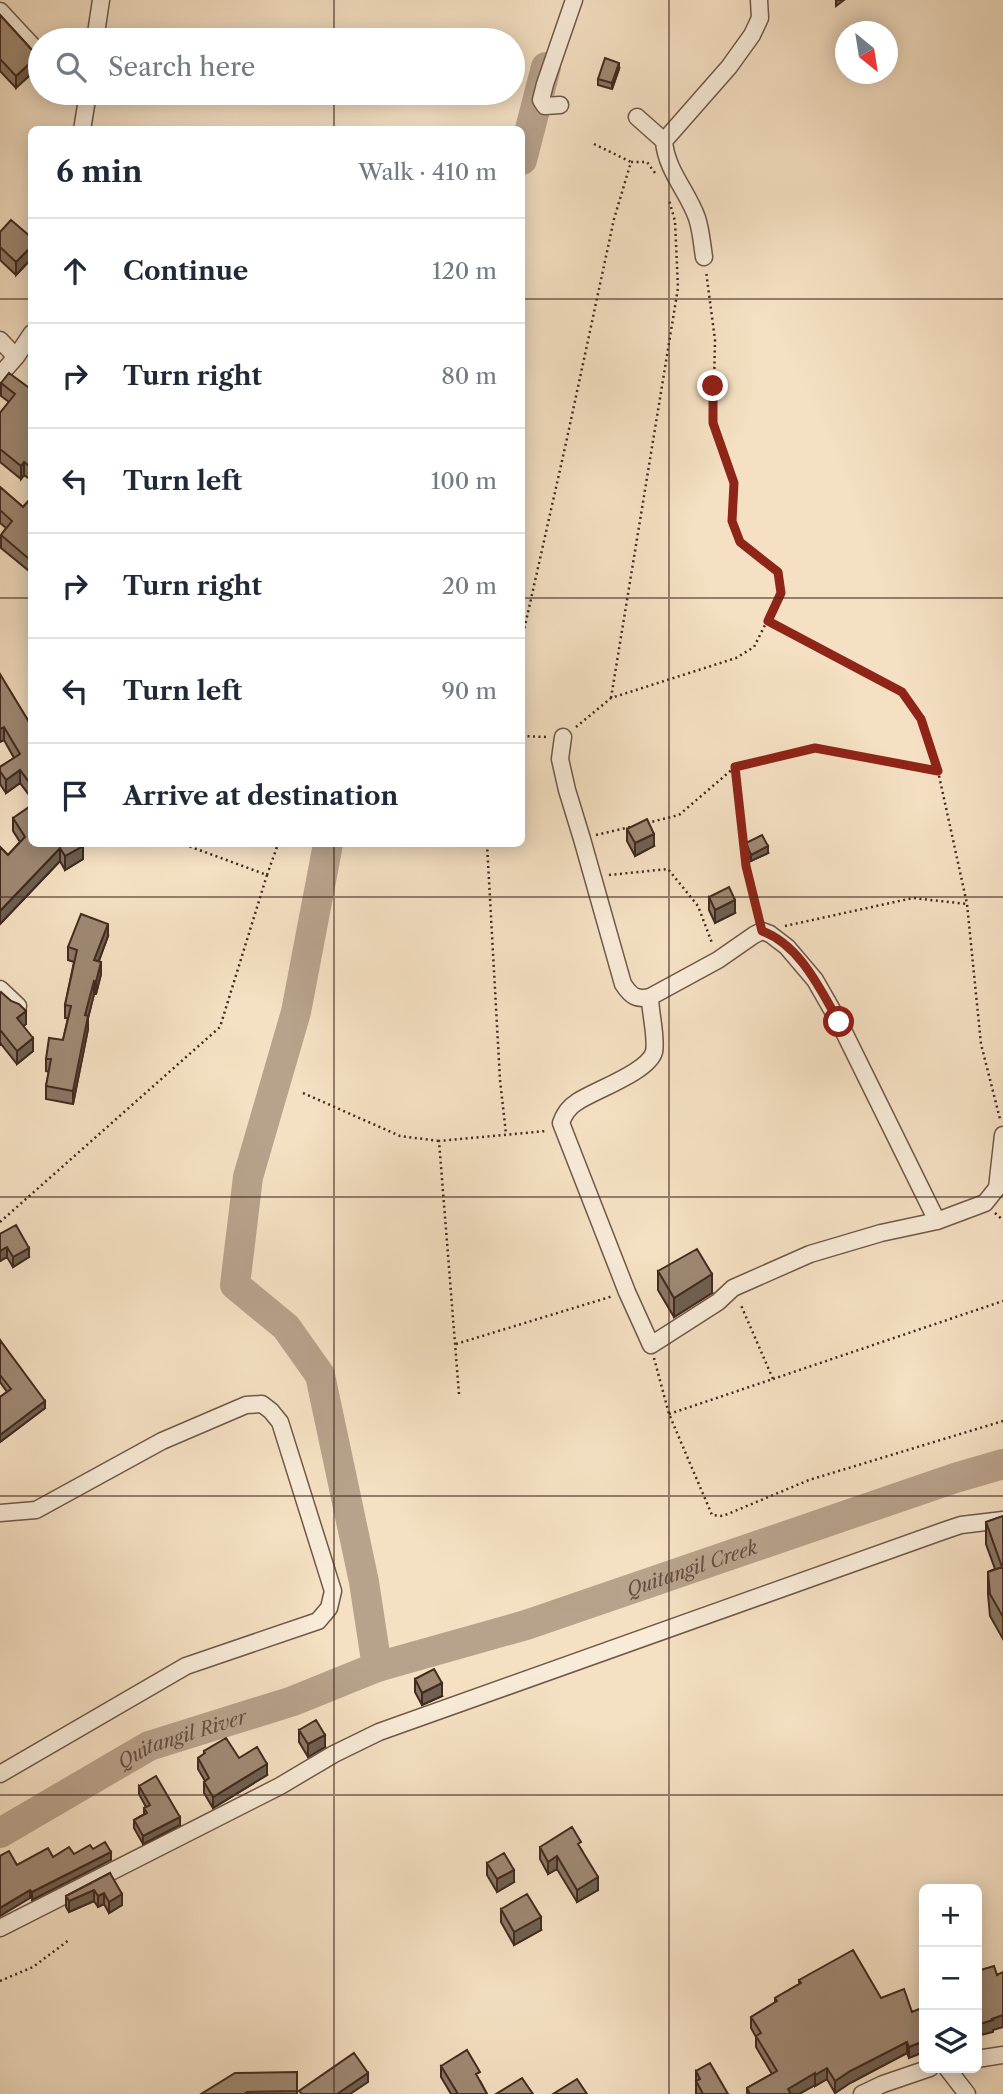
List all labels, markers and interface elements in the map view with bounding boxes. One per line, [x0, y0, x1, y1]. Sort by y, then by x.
north arrow [835, 21, 898, 84]
search box [28, 28, 525, 105]
icon: search [52, 48, 90, 86]
text: Search here [108, 51, 255, 83]
text: 6 min [56, 153, 143, 190]
text: Walk · 410 m [358, 158, 497, 186]
icon: ahead [56, 252, 94, 290]
text: Continue [123, 255, 248, 287]
text: 120 m [432, 257, 497, 285]
icon: right [56, 357, 94, 395]
text: Turn right [123, 360, 262, 392]
text: 80 m [441, 362, 497, 390]
route end [697, 370, 728, 401]
icon: left [56, 462, 94, 500]
text: Turn left [123, 465, 242, 497]
text: 100 m [431, 467, 497, 495]
icon: right [56, 567, 94, 605]
text: Turn right [123, 570, 262, 602]
text: 20 m [442, 572, 497, 600]
icon: left [56, 672, 94, 710]
text: Turn left [123, 675, 242, 707]
text: 90 m [441, 677, 497, 705]
icon: arrive [56, 777, 94, 815]
text: Arrive at destination [123, 780, 398, 812]
route start [823, 1006, 854, 1037]
water label: Quitangil Creek [623, 1536, 761, 1602]
water label: Quitangil River [113, 1705, 251, 1774]
map controls [919, 1884, 982, 2073]
button: + [919, 1884, 982, 1947]
button: − [919, 1947, 982, 2010]
button: layers [919, 2010, 982, 2073]

